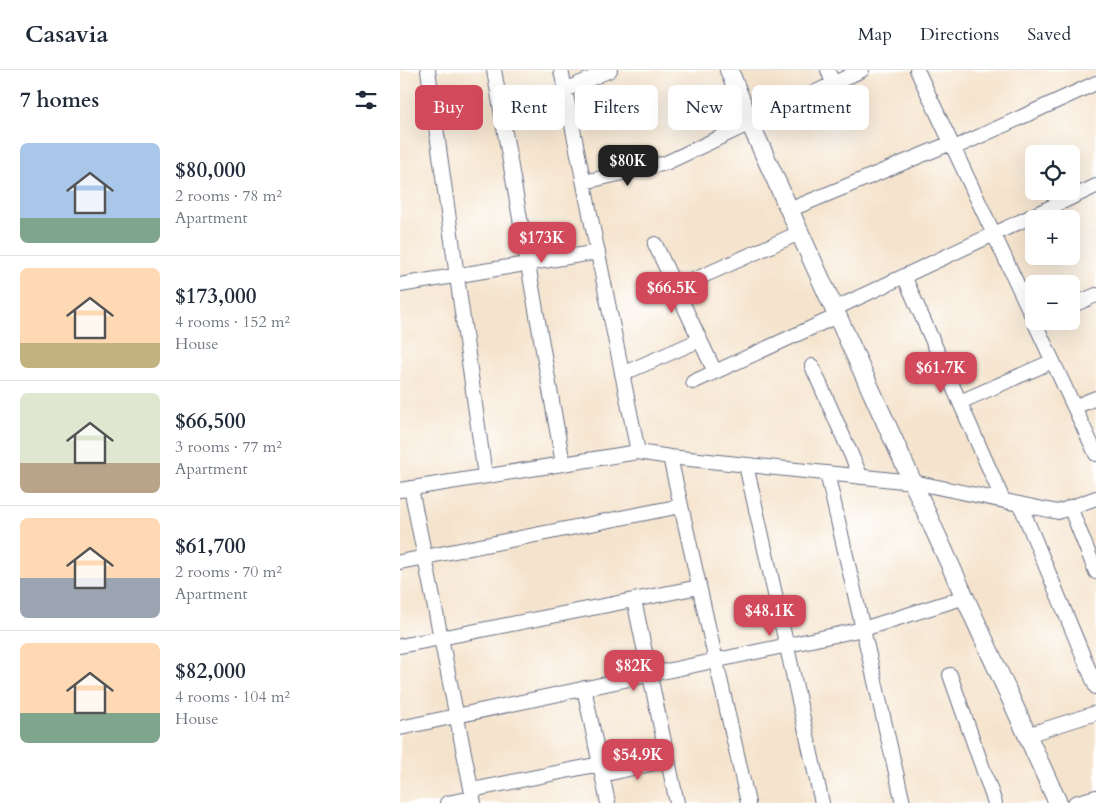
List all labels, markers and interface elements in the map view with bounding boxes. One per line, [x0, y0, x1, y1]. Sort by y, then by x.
text: Casavia [25, 18, 108, 51]
text: Map [858, 22, 892, 47]
text: Directions [920, 22, 999, 47]
text: Saved [1027, 22, 1071, 47]
chip: Buy [415, 85, 483, 130]
chip: Rent [493, 85, 565, 130]
chip: Filters [575, 85, 658, 130]
chip: New [668, 85, 742, 130]
chip: Apartment [752, 85, 869, 130]
text: 7 homes [20, 86, 99, 115]
icon: filters [352, 86, 380, 114]
pin: $80K [598, 144, 658, 187]
map controls [1025, 145, 1080, 330]
button: locate [1025, 145, 1080, 200]
text: $80K [609, 150, 647, 172]
text: $80,000 [175, 156, 246, 185]
icon: home [60, 163, 120, 223]
text: 2 rooms · 78 m² [175, 185, 282, 207]
text: Apartment [175, 207, 248, 229]
button: + [1025, 210, 1080, 265]
pin: $173K [507, 222, 577, 264]
text: $173K [519, 227, 565, 249]
pin: $66.5K [631, 272, 713, 314]
button: − [1025, 275, 1080, 330]
text: $66.5K [647, 277, 697, 299]
text: $173,000 [175, 282, 256, 311]
icon: home [60, 288, 120, 348]
text: 4 rooms · 152 m² [175, 311, 290, 333]
text: House [175, 333, 218, 355]
pin: $61.7K [900, 352, 982, 394]
text: $61.7K [916, 357, 966, 379]
text: $66,500 [175, 407, 246, 436]
icon: home [60, 413, 120, 473]
text: 3 rooms · 77 m² [175, 436, 282, 458]
text: Apartment [175, 458, 248, 480]
text: $61,700 [175, 532, 246, 561]
icon: home [60, 538, 120, 598]
text: 2 rooms · 70 m² [175, 561, 282, 583]
text: Apartment [175, 583, 248, 605]
pin: $48.1K [729, 594, 811, 637]
text: $48.1K [745, 600, 795, 622]
pin: $82K [604, 650, 664, 692]
text: $82K [615, 655, 653, 677]
text: $82,000 [175, 657, 246, 686]
icon: home [60, 663, 120, 723]
text: 4 rooms · 104 m² [175, 686, 290, 708]
text: House [175, 708, 218, 730]
pin: $54.9K [597, 738, 679, 781]
text: $54.9K [613, 744, 663, 766]

